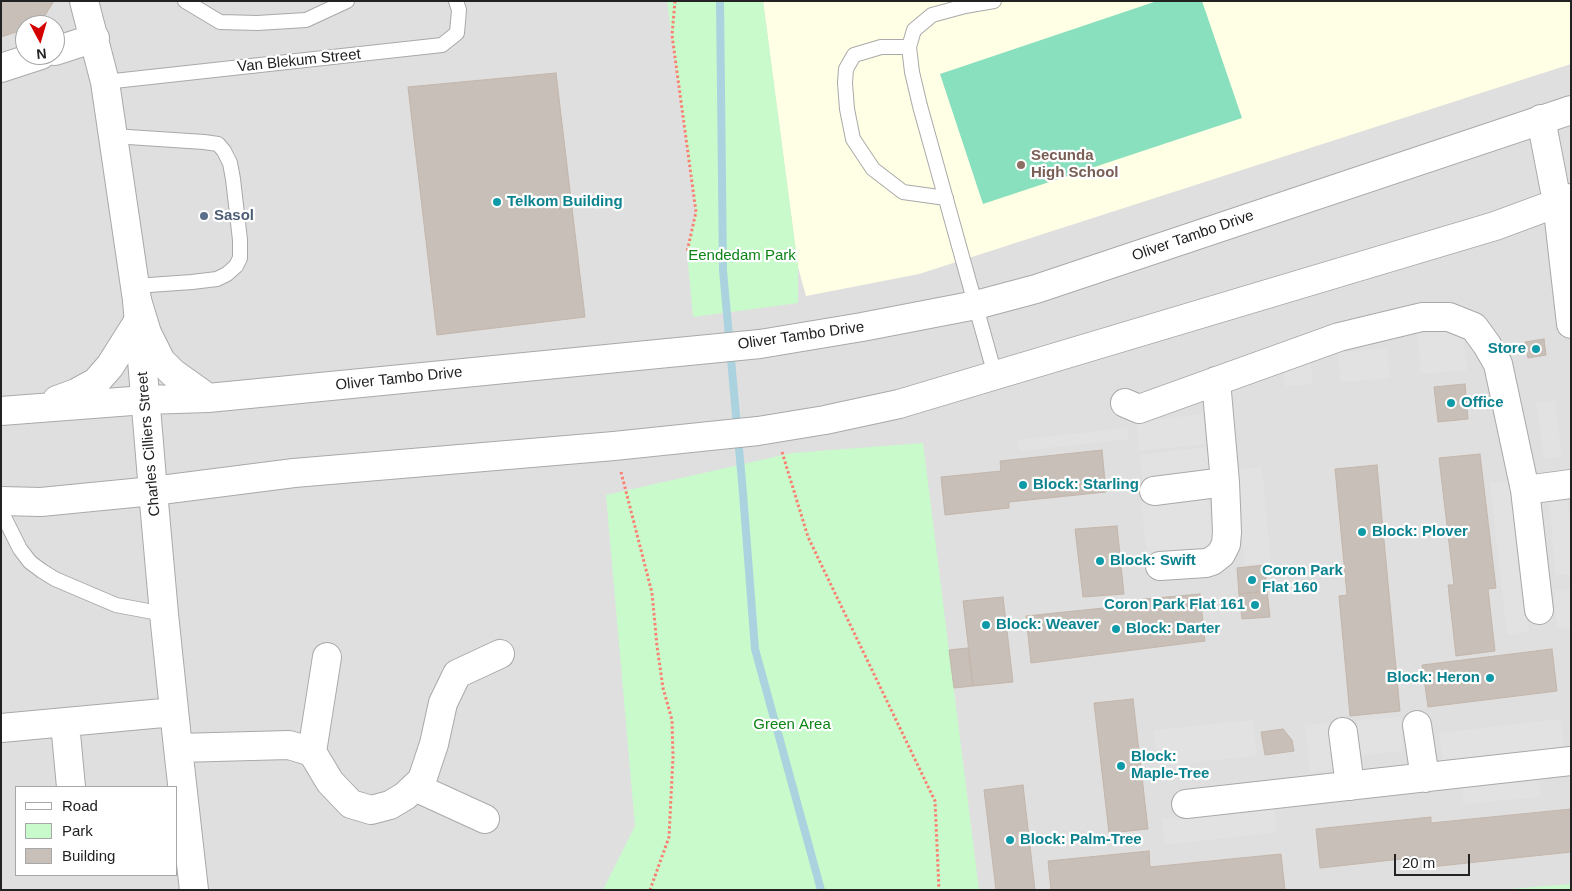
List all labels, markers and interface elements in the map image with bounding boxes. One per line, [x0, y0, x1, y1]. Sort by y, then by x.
north arrow [15, 15, 65, 65]
text: N [36, 45, 47, 62]
street label: Van Blekum Street [236, 46, 362, 76]
place label: Secunda High School [1031, 147, 1118, 182]
marker: Secunda High School [1015, 159, 1027, 171]
place label: Telkom Building [507, 193, 623, 211]
marker: Telkom Building [491, 196, 503, 208]
place label: Sasol [214, 207, 254, 225]
street label: Oliver Tambo Drive [1130, 207, 1256, 265]
marker: Sasol [198, 210, 210, 222]
park label: Eendedam Park [688, 247, 796, 265]
street label: Oliver Tambo Drive [737, 318, 865, 354]
place label: Store [1488, 340, 1526, 358]
marker: Store [1530, 343, 1542, 355]
street label: Oliver Tambo Drive [335, 363, 463, 395]
street label: Charles Cilliers Street [134, 371, 164, 517]
place label: Office [1461, 394, 1504, 412]
marker: Office [1445, 397, 1457, 409]
place label: Block: Starling [1033, 476, 1139, 494]
marker: Block: Starling [1017, 479, 1029, 491]
place label: Block: Plover [1372, 523, 1468, 541]
marker: Block: Plover [1356, 526, 1368, 538]
place label: Block: Swift [1110, 552, 1196, 570]
marker: Block: Swift [1094, 555, 1106, 567]
place label: Coron Park Flat 160 [1262, 562, 1343, 597]
marker: Coron Park Flat 160 [1246, 574, 1258, 586]
place label: Coron Park Flat 161 [1104, 596, 1245, 614]
marker: Coron Park Flat 161 [1249, 599, 1261, 611]
place label: Block: Weaver [996, 616, 1099, 634]
marker: Block: Weaver [980, 619, 992, 631]
place label: Block: Darter [1126, 620, 1220, 638]
marker: Block: Darter [1110, 623, 1122, 635]
place label: Block: Heron [1387, 669, 1480, 687]
marker: Block: Heron [1484, 672, 1496, 684]
park label: Green Area [753, 716, 831, 734]
place label: Block: Maple-Tree [1131, 748, 1209, 783]
marker: Block: Maple-Tree [1115, 760, 1127, 772]
legend [15, 786, 178, 876]
text: Road [62, 797, 98, 814]
text: Park [62, 822, 93, 839]
place label: Block: Palm-Tree [1020, 831, 1142, 849]
marker: Block: Palm-Tree [1004, 834, 1016, 846]
scale bar [1397, 844, 1473, 876]
text: Building [62, 847, 115, 864]
text: 20 m [1402, 854, 1435, 871]

